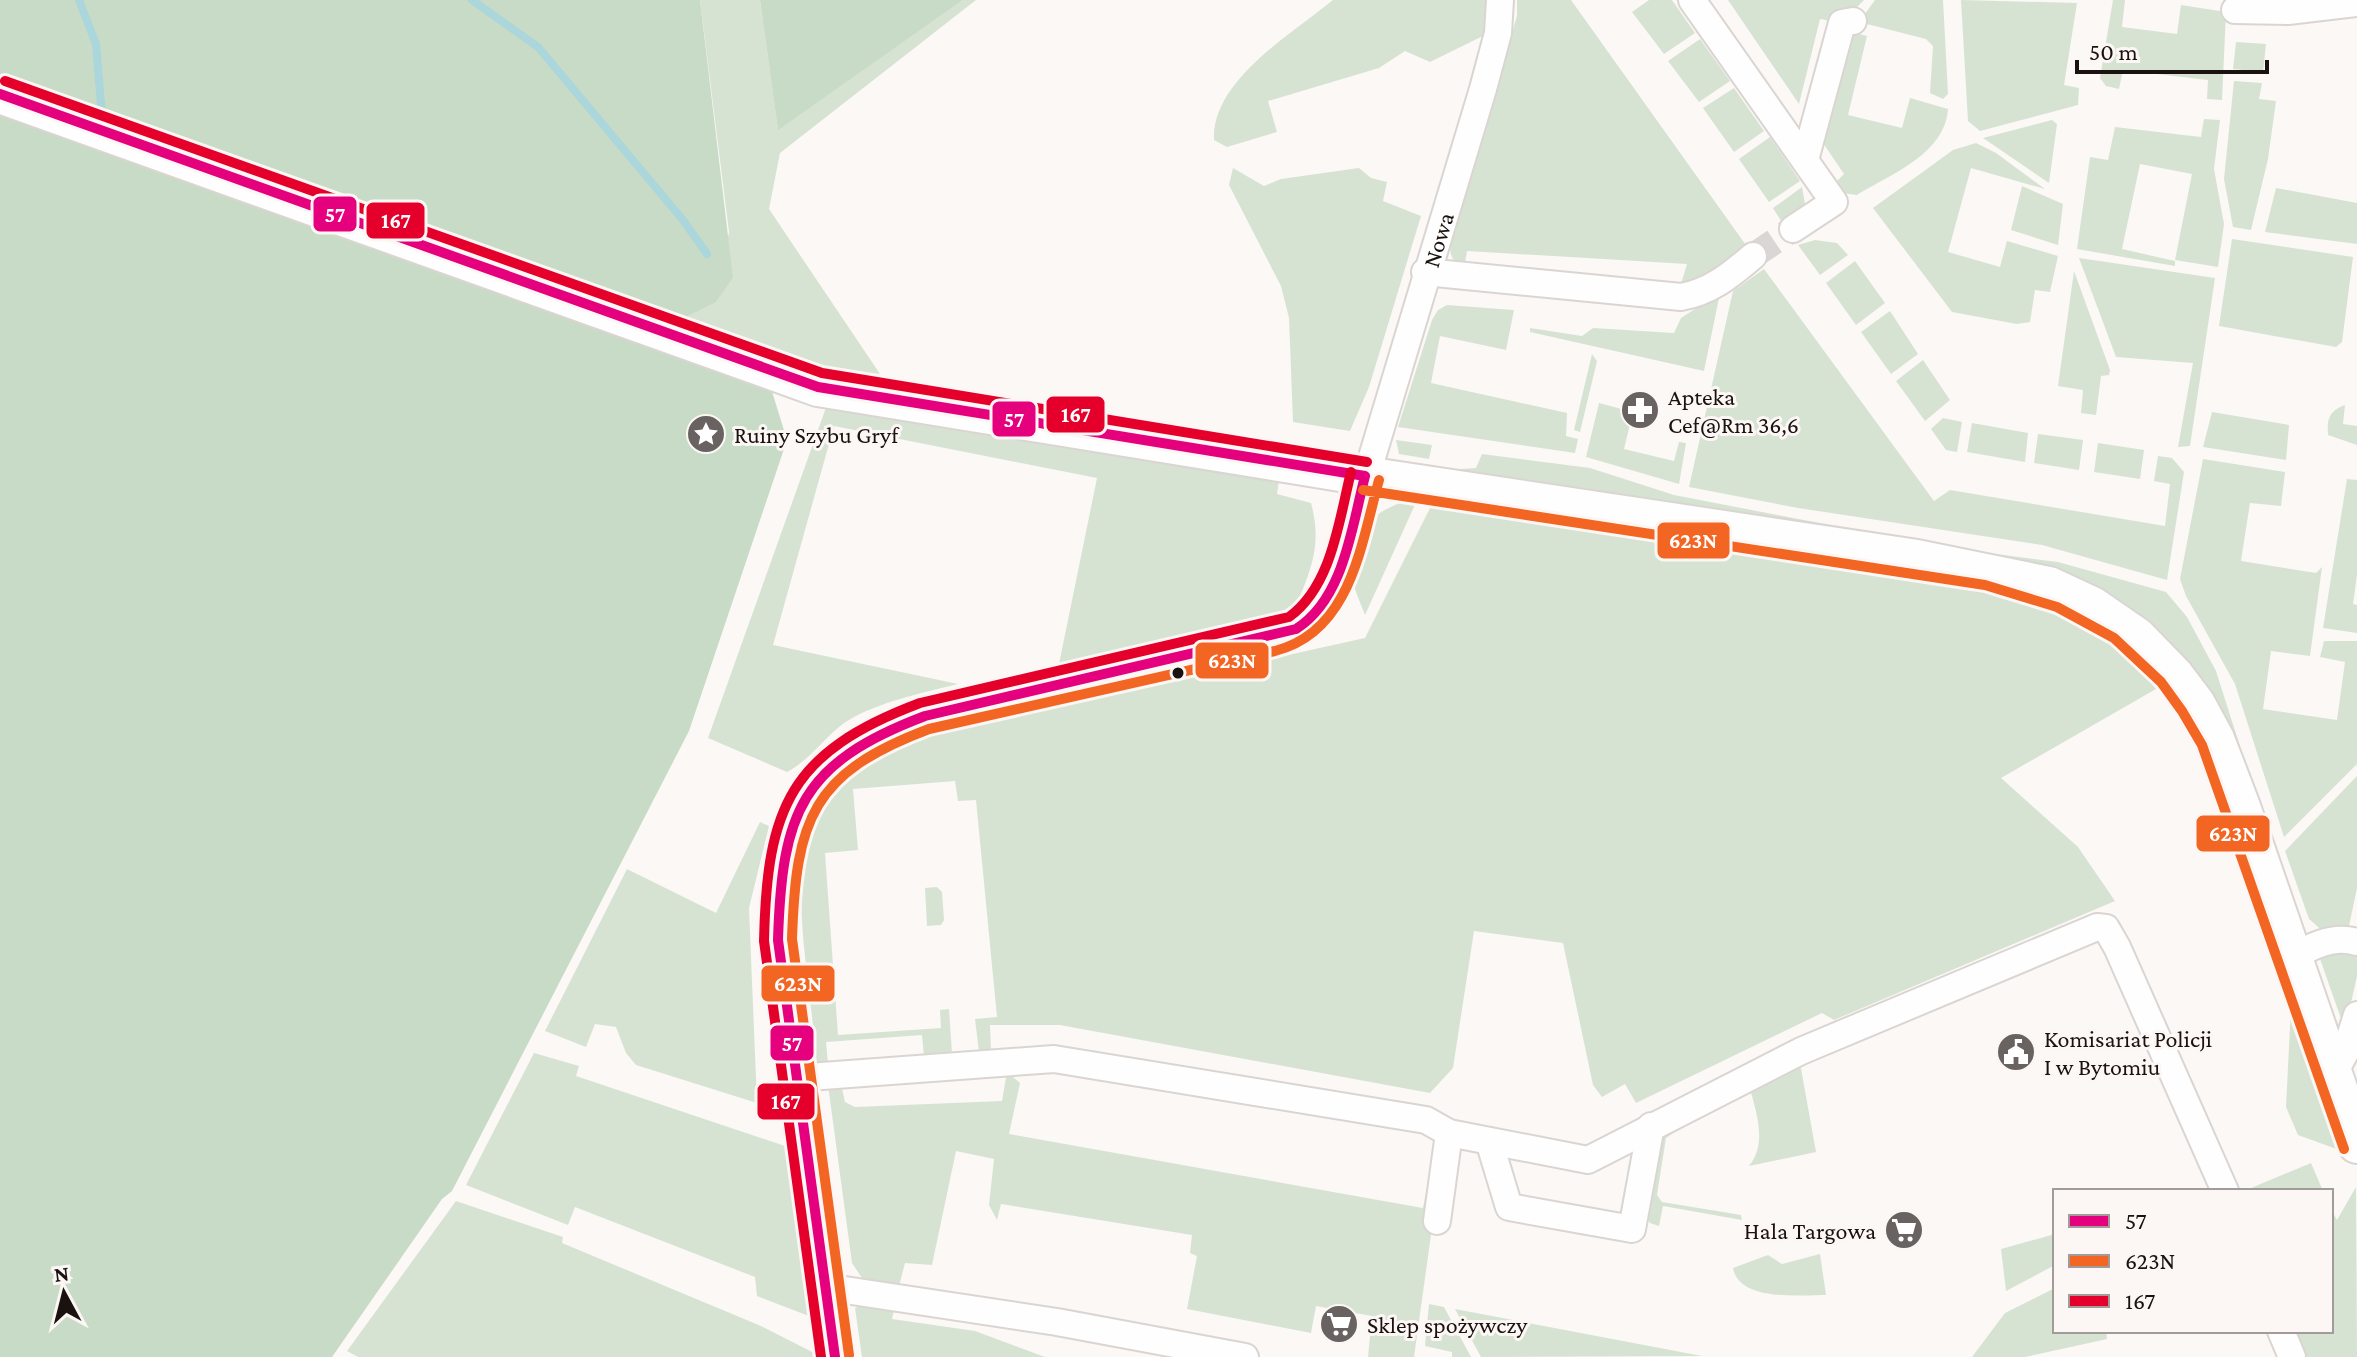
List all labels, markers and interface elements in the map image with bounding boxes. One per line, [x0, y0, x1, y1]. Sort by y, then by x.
scale bar [2077, 24, 2267, 74]
text: 50 m [2089, 38, 2138, 65]
line badge: 57 [312, 195, 358, 233]
line badge: 167 [365, 201, 426, 240]
text: 57 [325, 202, 345, 227]
text: 167 [381, 208, 411, 233]
street label: Nowa [1417, 209, 1459, 270]
place label: Apteka Cef@Rm 36,6 [1668, 383, 1799, 438]
pharmacy icon: Apteka Cef@Rm 36,6 [1619, 389, 1661, 431]
line badge: 167 [1045, 395, 1106, 434]
line badge: 57 [991, 400, 1037, 438]
text: 167 [1061, 402, 1091, 427]
text: 57 [1004, 407, 1024, 432]
place icon: Ruiny Szybu Gryf [685, 413, 727, 455]
place label: Ruiny Szybu Gryf [734, 421, 900, 448]
line badge: 623N [1656, 521, 1731, 560]
text: 623N [1669, 528, 1717, 553]
line badge: 623N [1194, 641, 1270, 680]
text: 623N [1208, 648, 1256, 673]
unlabelled marker [1170, 665, 1186, 681]
line badge: 623N [2195, 814, 2271, 853]
text: 623N [2209, 821, 2257, 846]
line badge: 623N [760, 964, 836, 1003]
text: 623N [774, 971, 822, 996]
line badge: 57 [769, 1024, 815, 1062]
place label: Komisariat Policji I w Bytomiu [2044, 1025, 2212, 1080]
text: 57 [782, 1031, 802, 1056]
public building icon: Komisariat Policji I w Bytomiu [1995, 1031, 2037, 1073]
line badge: 167 [756, 1082, 816, 1121]
text: 167 [771, 1089, 801, 1114]
legend [2053, 1189, 2333, 1333]
text: 57 [2125, 1207, 2147, 1234]
supermarket icon: Hala Targowa [1883, 1209, 1925, 1251]
place label: Hala Targowa [1744, 1217, 1876, 1244]
text: 623N [2125, 1247, 2175, 1274]
north arrow [24, 1253, 104, 1333]
text: N [53, 1260, 71, 1287]
text: 167 [2125, 1287, 2155, 1314]
supermarket icon: Sklep spożywczy [1318, 1303, 1360, 1345]
place label: Sklep spożywczy [1367, 1311, 1528, 1338]

